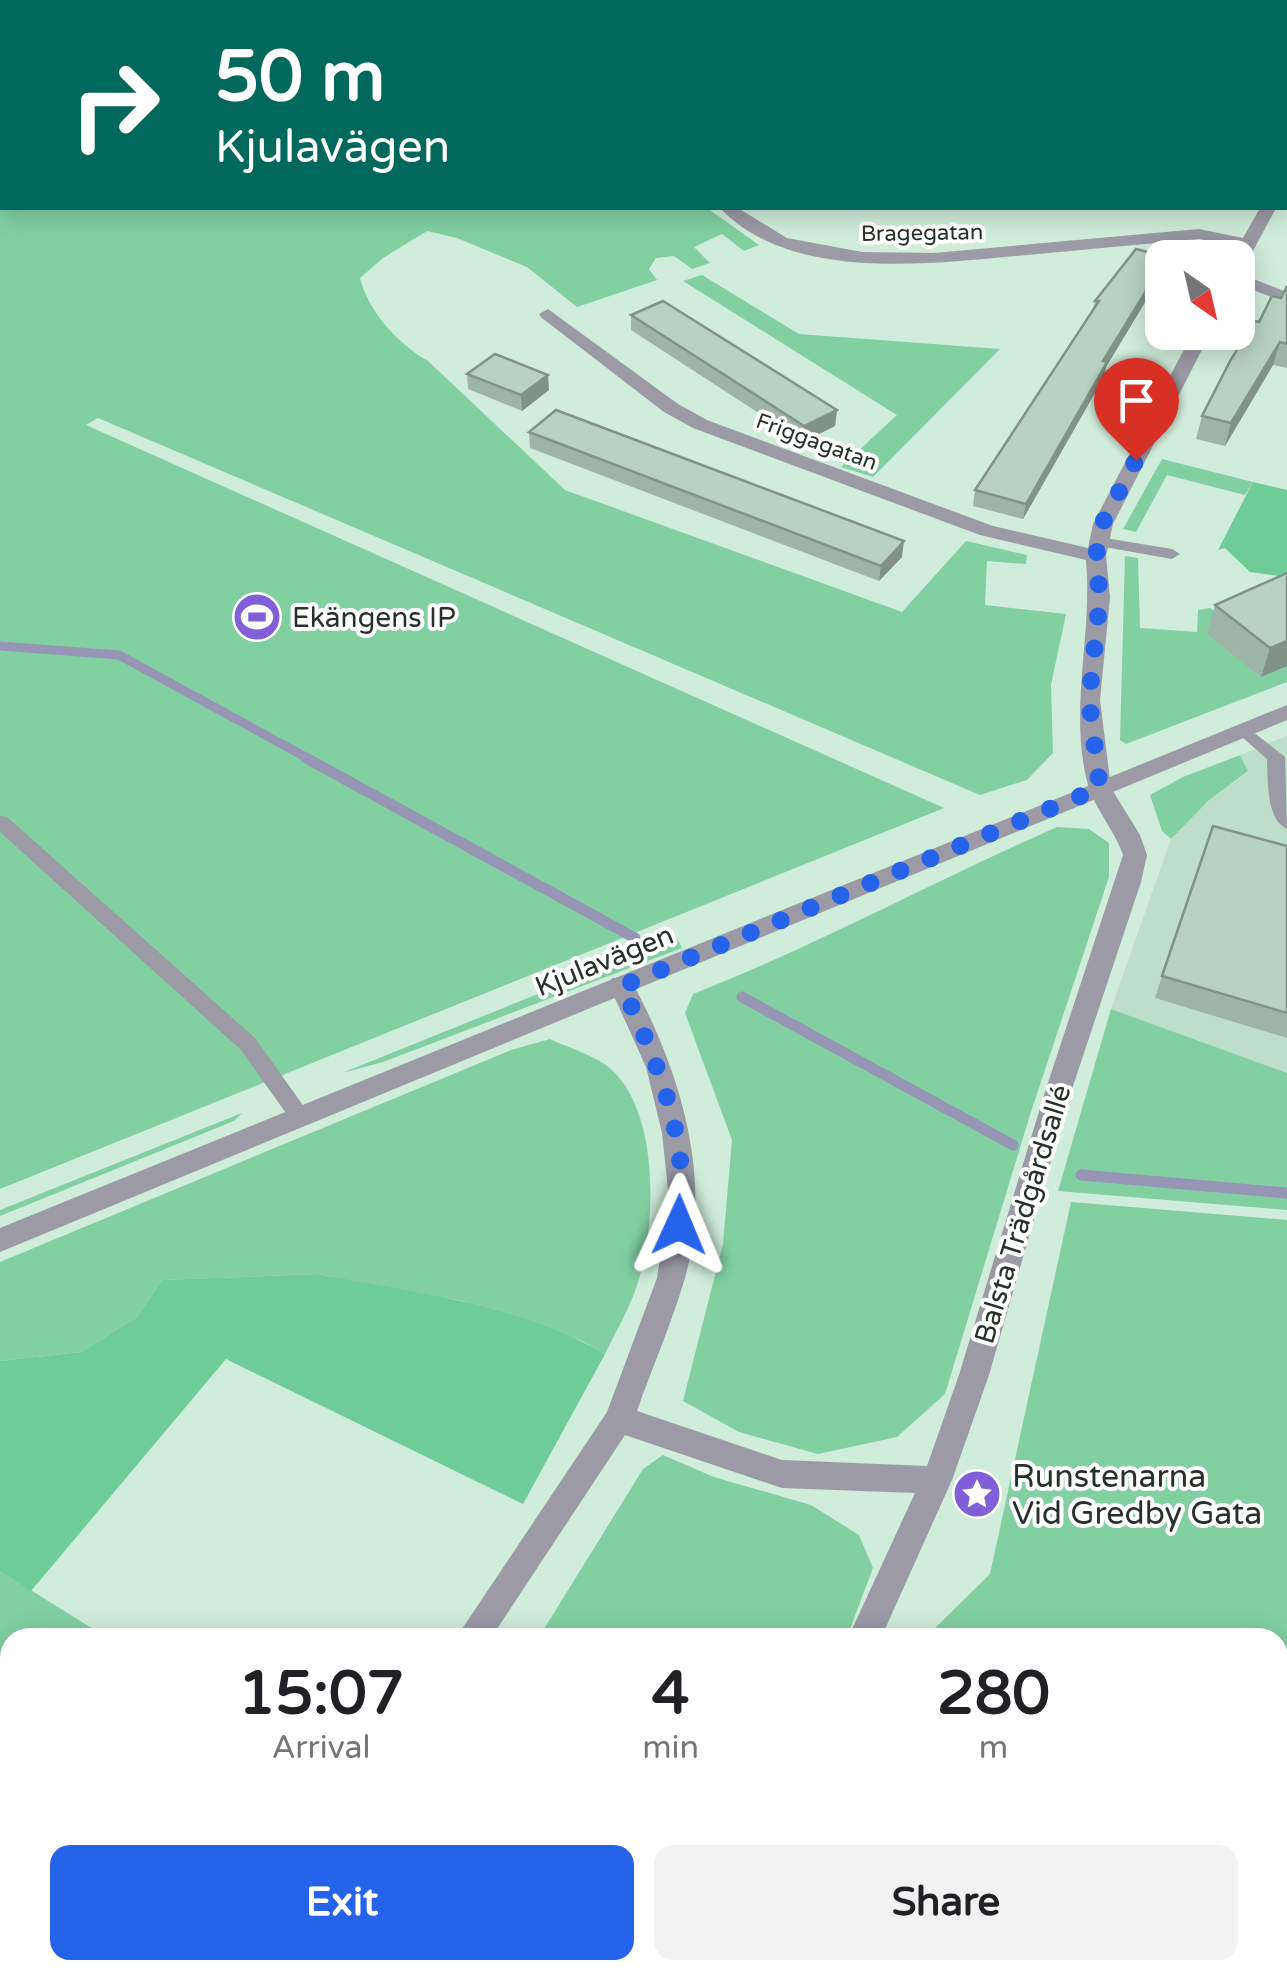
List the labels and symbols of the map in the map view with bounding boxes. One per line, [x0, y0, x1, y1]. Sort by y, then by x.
street label: Bragegatan [861, 219, 983, 247]
north arrow [1145, 240, 1255, 350]
pin [1094, 358, 1179, 461]
street label: Friggagatan [753, 408, 881, 476]
sports icon: Ekängens IP [231, 591, 283, 643]
place label: Ekängens IP [292, 601, 456, 635]
street label: Kjulavägen [530, 918, 679, 1004]
street label: Balsta Trädgårdsallé [967, 1081, 1079, 1348]
position arrow [627, 1173, 731, 1277]
place label: Runstenarna Vid Gredby Gata [1012, 1458, 1262, 1533]
place icon: Runstenarna Vid Gredby Gata [951, 1468, 1003, 1520]

